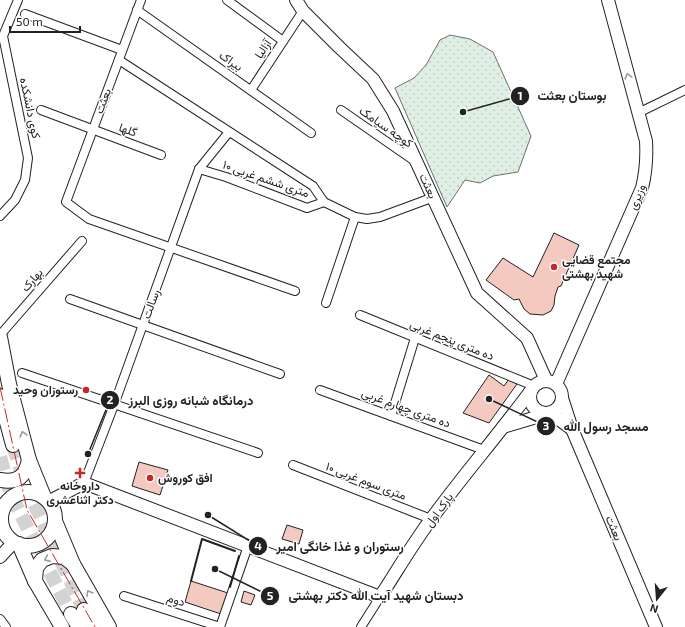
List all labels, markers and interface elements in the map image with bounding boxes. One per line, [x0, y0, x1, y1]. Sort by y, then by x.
scale bar [10, 8, 80, 34]
text: 50 m [16, 14, 43, 28]
street label: آزالیا [251, 35, 276, 62]
street label: بیراک [216, 47, 246, 75]
one-way arrow [625, 73, 633, 79]
street label: کوی دانشکده [16, 76, 44, 140]
callout: بوستان بعثت [510, 83, 614, 108]
street label: بعثت [91, 86, 114, 116]
text: بوستان بعثت [538, 87, 606, 104]
text: 1 [517, 88, 523, 102]
street label: کوچه سیامک [356, 103, 416, 151]
street label: گلها [117, 119, 139, 141]
street label: ۱۰ متری ششم غربی [221, 157, 311, 201]
street label: بعثت [416, 171, 441, 201]
street label: وزیری [625, 182, 649, 212]
place label: مجتمع قضایی شهید بهشتی [562, 252, 631, 282]
marker: مجتمع قضایی شهید بهشتی [549, 262, 559, 272]
street label: بهارک [17, 265, 47, 295]
street label: رسالت [138, 287, 164, 321]
street label: ده متری پنجم غربی [407, 316, 497, 364]
place label: رستوران وحید [13, 382, 78, 398]
street label: ده متری چهارم غربی [359, 384, 453, 432]
marker: رستوران وحید [81, 385, 91, 395]
callout: درمانگاه شبانه روزی البرز [100, 388, 261, 413]
text: 2 [107, 392, 114, 406]
text: درمانگاه شبانه روزی البرز [128, 392, 253, 409]
callout: مسجد رسول الله [536, 414, 657, 439]
text: 3 [543, 418, 550, 432]
text: مسجد رسول الله [563, 418, 649, 435]
one-way arrow [19, 431, 28, 438]
street label: ۱۰ متری سوم غربی [323, 458, 409, 504]
marker: داروخانه دکتر اثناعشری [75, 468, 85, 478]
place label: افق کوروش [158, 470, 213, 486]
marker: افق کوروش [145, 473, 155, 483]
place label: داروخانه دکتر اثناعشری [46, 478, 114, 508]
street label: پارک اول [421, 489, 457, 530]
street label: بعثت [603, 513, 626, 543]
callout: رستوران و غذا خانگی امیر [248, 533, 412, 558]
text: 4 [254, 538, 262, 552]
text: رستوران و غذا خانگی امیر [275, 538, 404, 555]
one-way arrow [44, 554, 52, 562]
north arrow [637, 579, 677, 619]
callout: دبستان شهید آیت الله دکتر بهشتی [260, 583, 471, 608]
text: دبستان شهید آیت الله دکتر بهشتی [288, 587, 464, 604]
text: 5 [267, 588, 274, 602]
one-way arrow [87, 590, 94, 597]
street label: دوم [165, 590, 187, 611]
text: N [648, 602, 660, 616]

